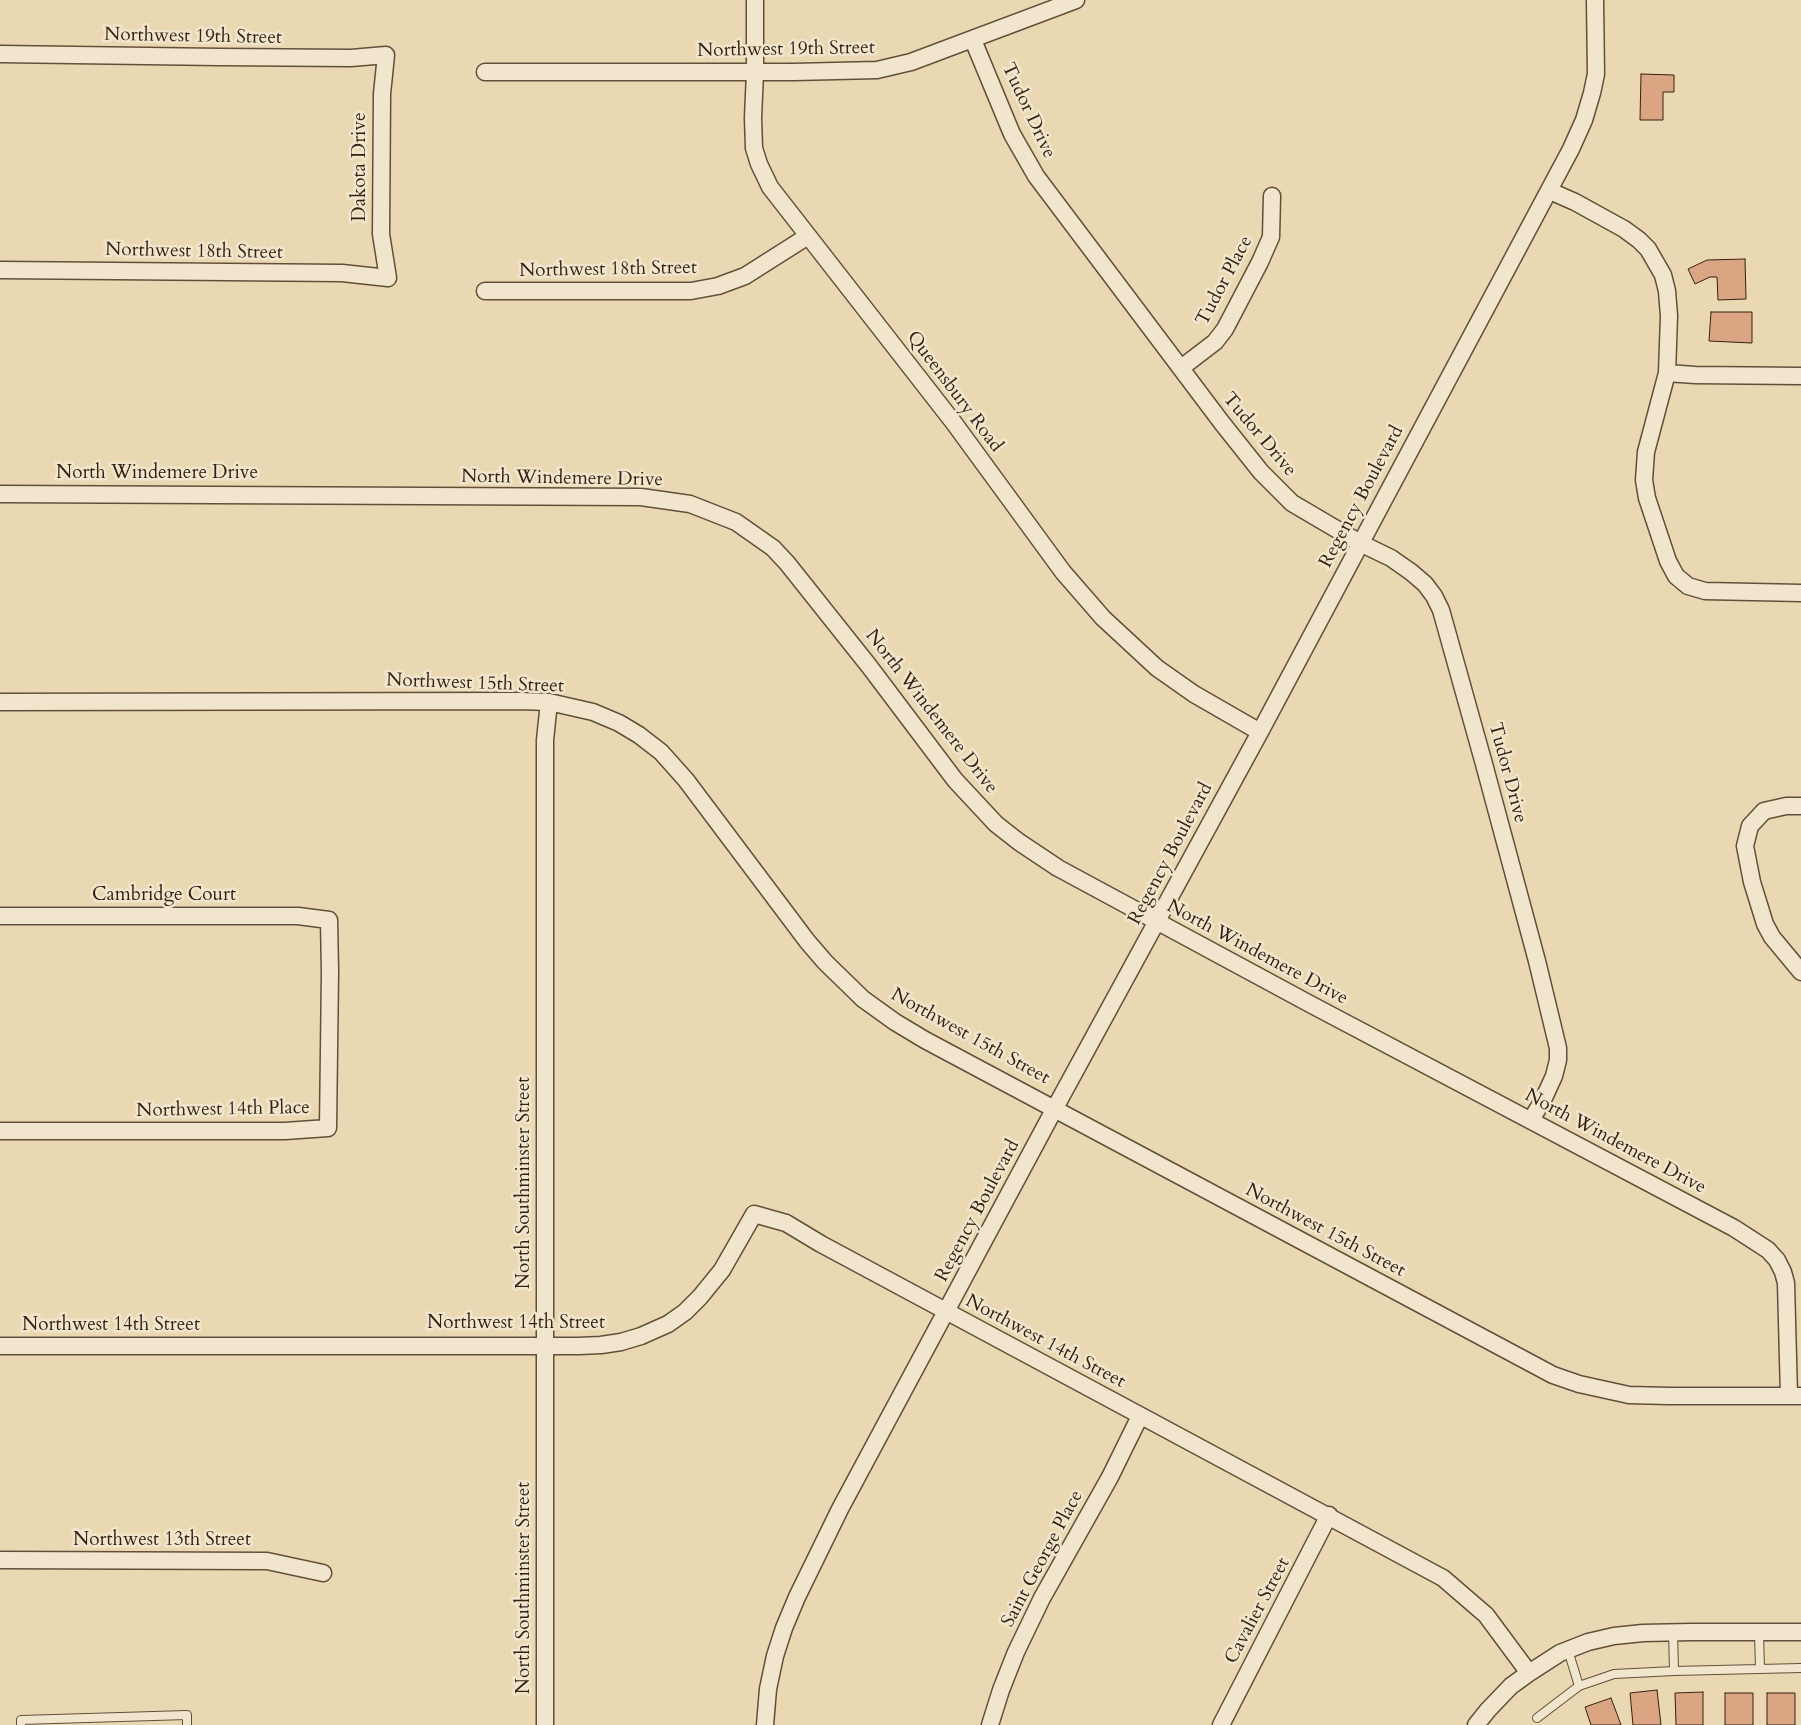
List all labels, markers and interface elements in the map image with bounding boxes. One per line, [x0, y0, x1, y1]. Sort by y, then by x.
street label: Northwest 19th Street [104, 24, 282, 50]
street label: Northwest 19th Street [697, 37, 875, 63]
street label: Tudor Drive [996, 60, 1060, 162]
street label: Dakota Drive [350, 112, 372, 222]
street label: Tudor Place [1192, 232, 1258, 330]
street label: Northwest 18th Street [105, 239, 283, 265]
street label: Northwest 18th Street [519, 257, 697, 283]
street label: Queensbury Road [901, 327, 1007, 457]
street label: Tudor Drive [1217, 388, 1301, 482]
street label: Regency Boulevard [1315, 422, 1409, 572]
street label: North Windemere Drive [56, 463, 258, 485]
street label: North Windemere Drive [461, 466, 663, 492]
street label: North Windemere Drive [860, 625, 1002, 799]
street label: Northwest 15th Street [386, 670, 564, 698]
street label: Tudor Drive [1483, 720, 1531, 826]
street label: Regency Boulevard [1124, 779, 1218, 929]
street label: Cambridge Court [92, 885, 236, 907]
street label: North Windemere Drive [1162, 895, 1352, 1011]
street label: Northwest 15th Street [887, 984, 1053, 1090]
street label: North Southminster Street [514, 1077, 536, 1289]
street label: North Windemere Drive [1520, 1084, 1710, 1200]
street label: Northwest 14th Place [136, 1097, 310, 1123]
street label: Regency Boulevard [931, 1136, 1025, 1286]
street label: Northwest 15th Street [1241, 1179, 1409, 1283]
street label: Northwest 14th Street [961, 1290, 1129, 1394]
street label: Northwest 14th Street [427, 1313, 605, 1335]
street label: Northwest 14th Street [22, 1315, 200, 1337]
street label: North Southminster Street [514, 1482, 536, 1694]
street label: Saint George Place [997, 1487, 1089, 1631]
street label: Northwest 13th Street [73, 1530, 251, 1552]
street label: Cavalier Street [1220, 1554, 1296, 1668]

